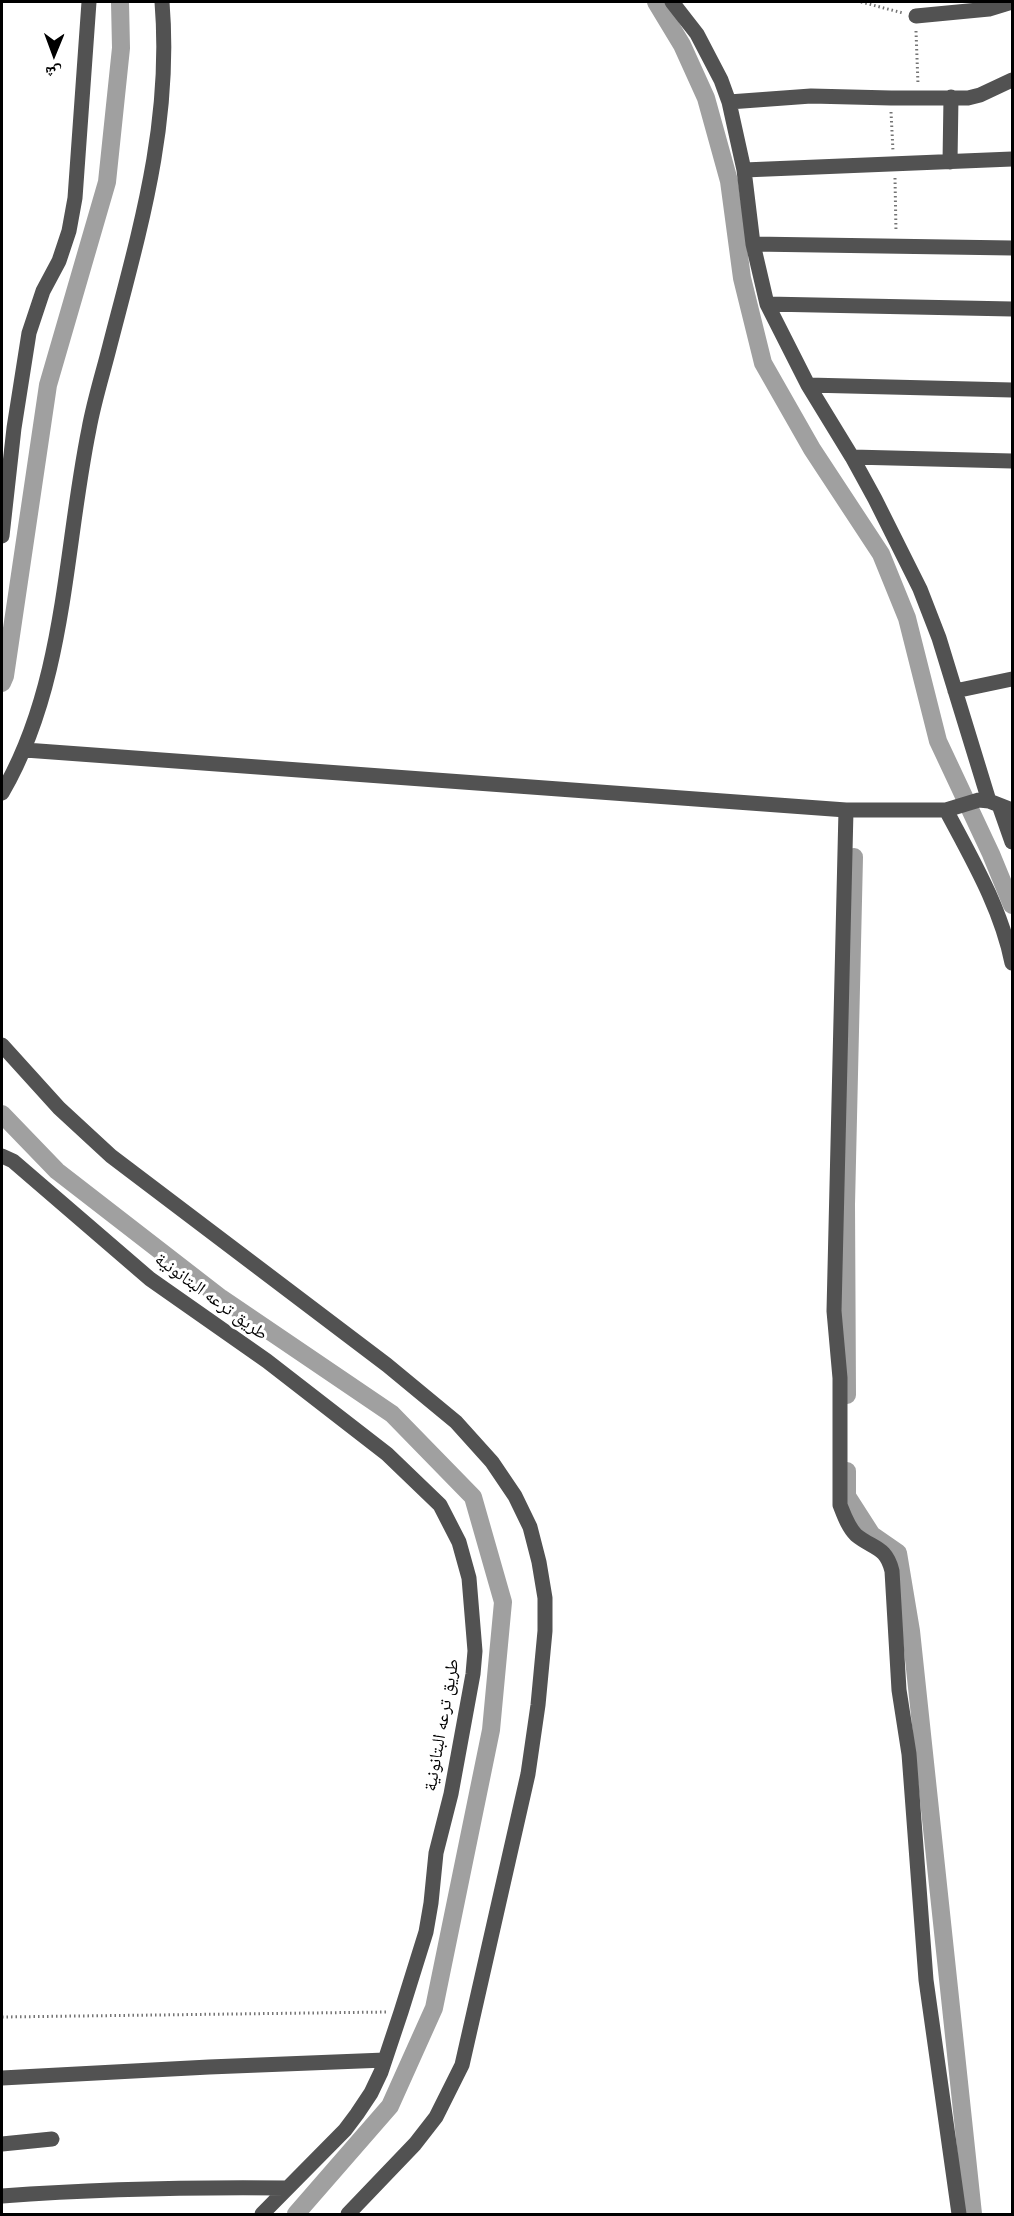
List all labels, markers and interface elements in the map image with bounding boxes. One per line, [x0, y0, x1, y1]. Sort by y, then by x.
north arrow [24, 24, 84, 84]
text: ش [45, 63, 62, 82]
street label: طريق ترعه البتانونية [150, 1249, 272, 1345]
street label: طريق ترعه البتانونية [420, 1657, 464, 1793]

